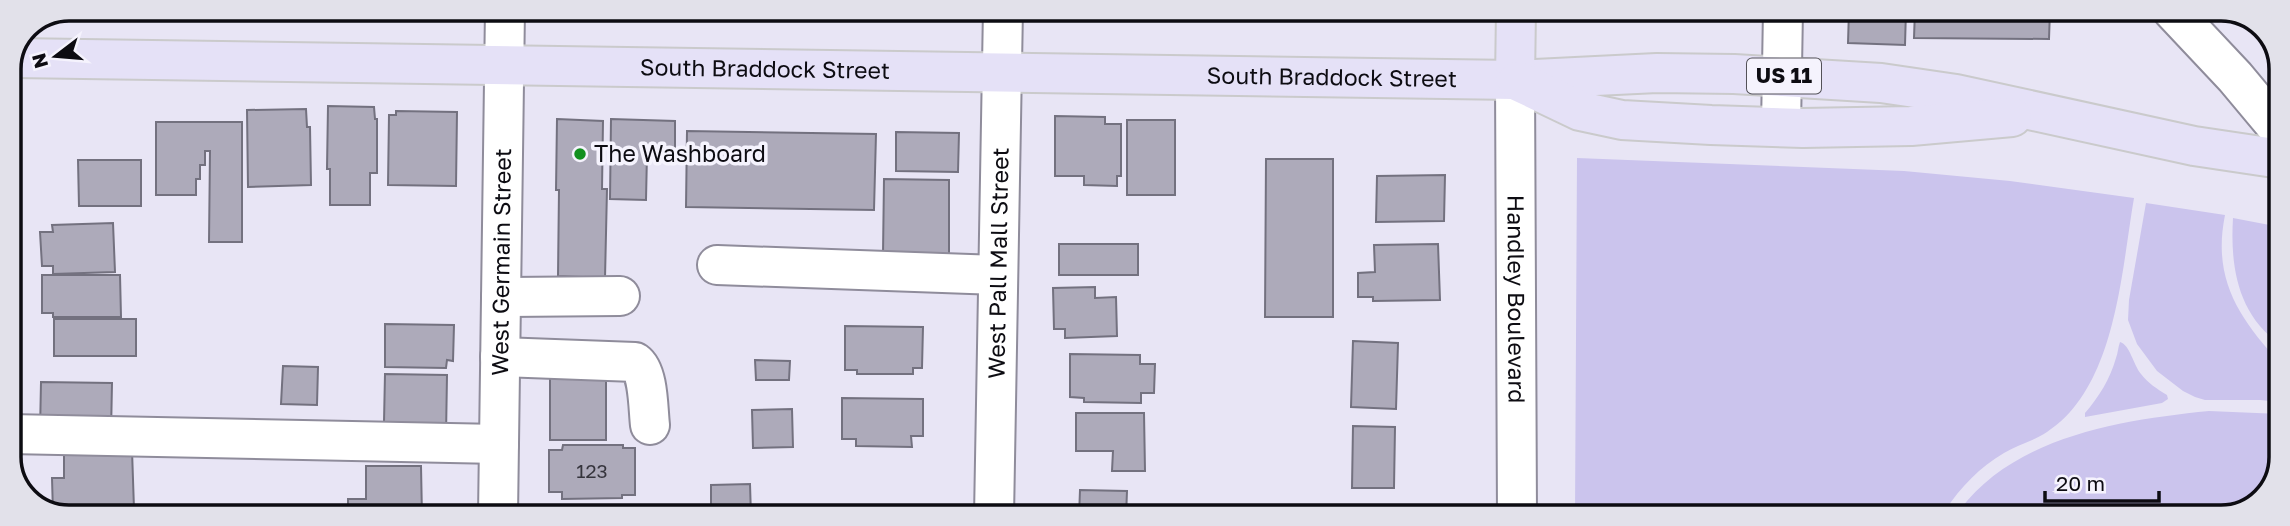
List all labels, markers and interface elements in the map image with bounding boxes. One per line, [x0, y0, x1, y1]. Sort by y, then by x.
north arrow [21, 21, 91, 91]
text: N [26, 51, 52, 71]
street label: South Braddock Street [640, 52, 890, 84]
road number: US 11 [1747, 58, 1821, 94]
street label: South Braddock Street [1207, 60, 1457, 92]
place label: The Washboard [594, 139, 766, 167]
marker: The Washboard [572, 146, 588, 162]
street label: West Pall Mall Street [981, 147, 1014, 379]
street label: West Germain Street [485, 148, 516, 376]
street label: Handley Boulevard [1503, 195, 1531, 403]
house number: 123 [576, 459, 608, 482]
scale bar [2045, 460, 2159, 504]
text: 20 m [2056, 470, 2105, 496]

